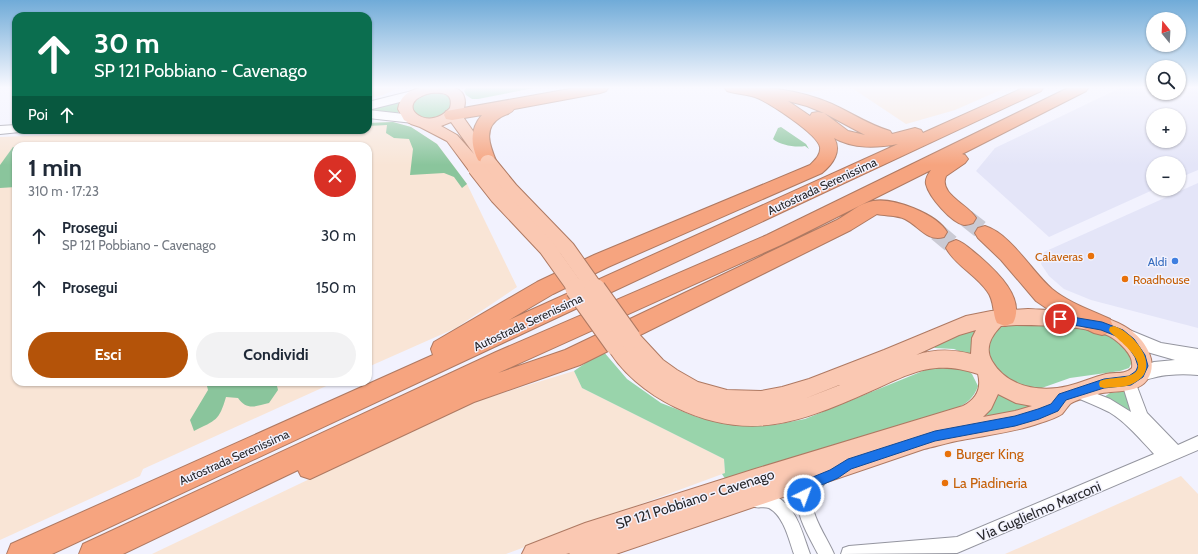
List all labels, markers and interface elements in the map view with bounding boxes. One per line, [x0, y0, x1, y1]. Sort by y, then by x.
north arrow [1146, 12, 1186, 52]
map controls [1146, 12, 1186, 196]
text: 30 m [94, 26, 160, 60]
icon: ahead [28, 28, 80, 80]
text: SP 121 Pobbiano - Cavenago [94, 60, 307, 82]
button: search [1146, 60, 1186, 100]
icon: ahead [56, 104, 78, 126]
text: Poi [28, 106, 48, 124]
button: + [1146, 108, 1186, 148]
text: 1 min [28, 153, 82, 182]
street label: Autostrada Serenissima [765, 154, 879, 218]
button: close [314, 155, 356, 197]
button: − [1146, 156, 1186, 196]
text: 310 m · 17:23 [28, 183, 99, 199]
text: Prosegui [62, 219, 118, 237]
icon: ahead [28, 225, 50, 247]
text: 30 m [321, 227, 356, 245]
text: SP 121 Pobbiano - Cavenago [62, 237, 216, 253]
place label: Calaveras [1035, 249, 1083, 264]
marker: Calaveras [1086, 251, 1096, 261]
place label: Aldi [1148, 254, 1167, 269]
marker: Aldi [1170, 256, 1180, 266]
place label: Roadhouse [1133, 272, 1190, 287]
marker: Roadhouse [1120, 274, 1130, 284]
icon: ahead [28, 277, 50, 299]
text: Prosegui [62, 279, 118, 297]
text: 150 m [316, 279, 356, 297]
street label: Autostrada Serenissima [471, 290, 585, 354]
pin [1043, 302, 1077, 336]
icon: arrive [1049, 308, 1071, 330]
button: Esci [28, 332, 188, 378]
button: Condividi [196, 332, 356, 378]
street label: Autostrada Serenissima [177, 426, 291, 488]
place label: Burger King [956, 445, 1025, 463]
marker: Burger King [943, 449, 953, 459]
street label: SP 121 Pobbiano - Cavenago [613, 465, 777, 533]
position arrow [783, 474, 825, 516]
place label: La Piadineria [953, 474, 1028, 492]
street label: Via Guglielmo Marconi [975, 477, 1104, 545]
marker: La Piadineria [940, 478, 950, 488]

